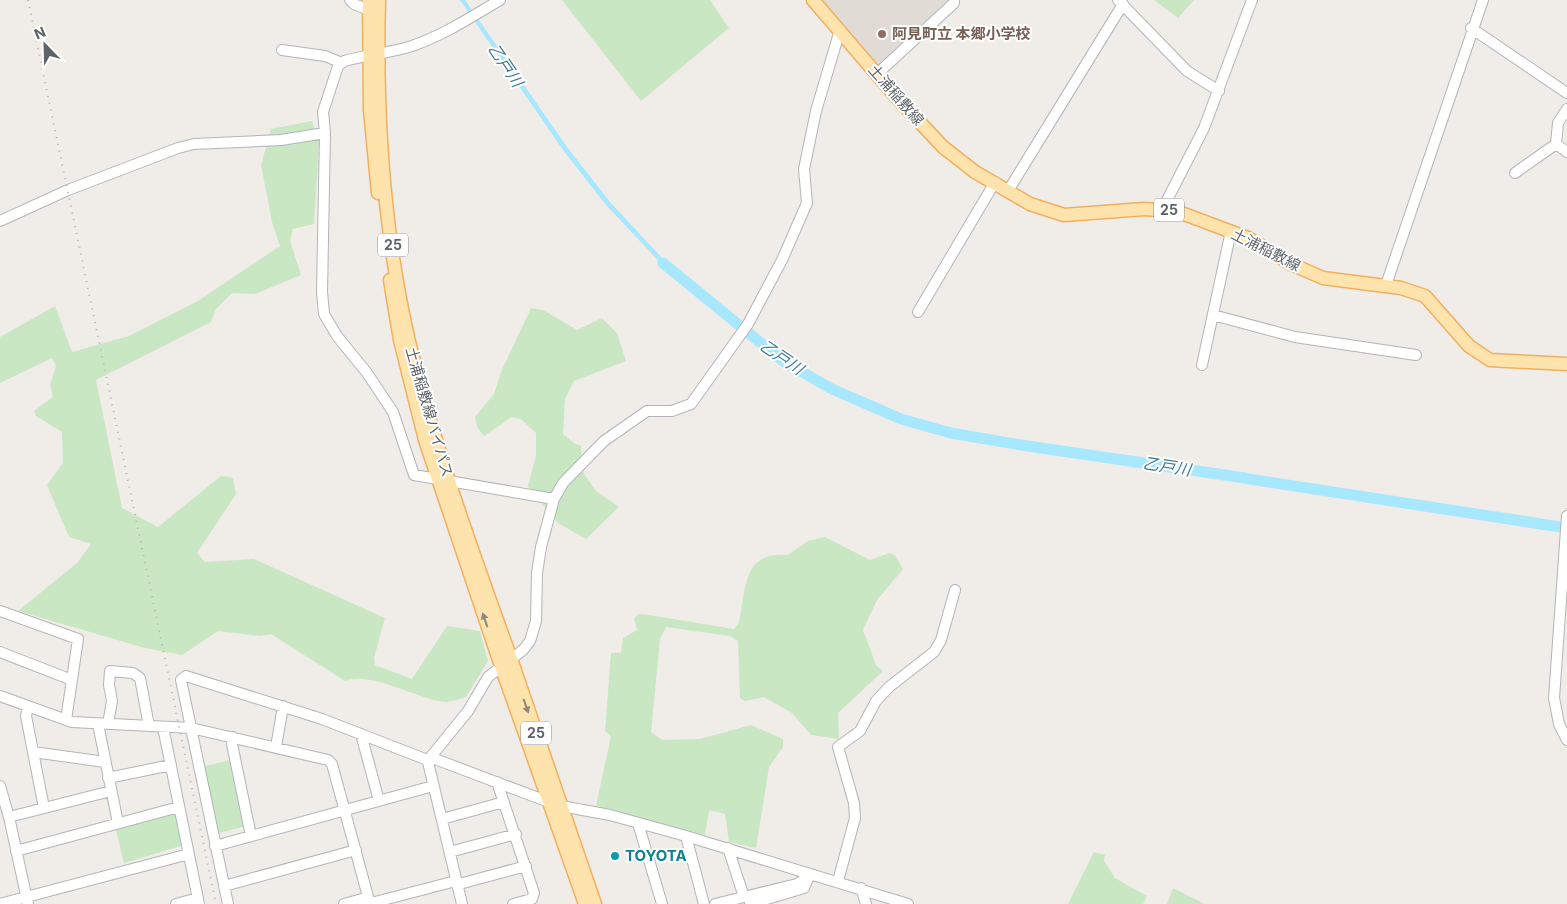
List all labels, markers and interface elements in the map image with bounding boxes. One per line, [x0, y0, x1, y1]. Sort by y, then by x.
north arrow [20, 20, 70, 70]
text: N [31, 23, 48, 42]
place label: 阿見町立 本郷小学校 [892, 24, 1031, 43]
marker: 阿見町立 本郷小学校 [876, 28, 888, 40]
water label: 乙戸川 [484, 40, 529, 92]
street label: 土浦稲敷線 [865, 60, 928, 129]
road number: 25 [1154, 198, 1184, 222]
street label: 土浦稲敷線 [1228, 224, 1304, 275]
road number: 25 [378, 234, 408, 256]
water label: 乙戸川 [757, 335, 809, 380]
street label: 土浦稲敷線バイパス [402, 345, 457, 479]
water label: 乙戸川 [1142, 452, 1194, 480]
one-way arrow [481, 612, 489, 627]
one-way arrow [523, 698, 531, 713]
road number: 25 [521, 721, 551, 744]
place label: TOYOTA [625, 846, 687, 865]
marker: TOYOTA [609, 850, 621, 862]

